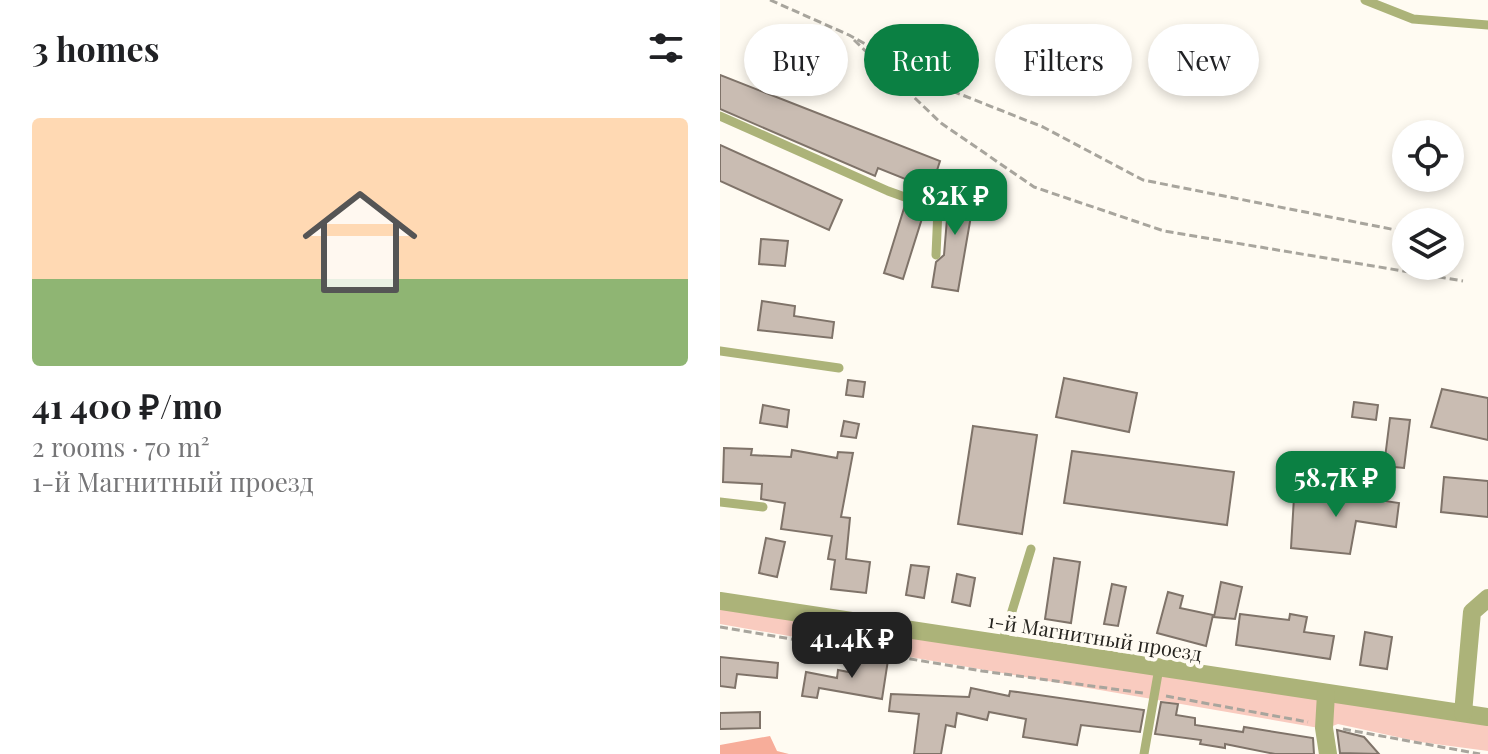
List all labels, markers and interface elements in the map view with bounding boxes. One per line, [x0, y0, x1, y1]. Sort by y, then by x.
chip: Buy [744, 24, 848, 96]
chip: Rent [864, 24, 979, 96]
chip: Filters [995, 24, 1132, 96]
chip: New [1148, 24, 1259, 96]
text: 3 homes [32, 25, 159, 71]
icon: filters [644, 26, 688, 70]
map controls [1392, 120, 1464, 280]
button: locate [1392, 120, 1464, 192]
pin: 82K ₽ [899, 169, 1011, 237]
icon: home [288, 170, 432, 314]
text: 82K ₽ [921, 177, 989, 212]
button: layers [1392, 208, 1464, 280]
text: 41 400 ₽/mo [32, 382, 222, 428]
text: 2 rooms · 70 m² [32, 429, 210, 464]
pin: 58.7K ₽ [1262, 451, 1410, 519]
text: 58.7K ₽ [1294, 459, 1378, 494]
text: 1-й Магнитный проезд [32, 464, 314, 499]
street label: 1-й Магнитный проезд [986, 606, 1205, 666]
pin: 41.4K ₽ [778, 612, 926, 680]
text: 41.4K ₽ [810, 620, 894, 655]

